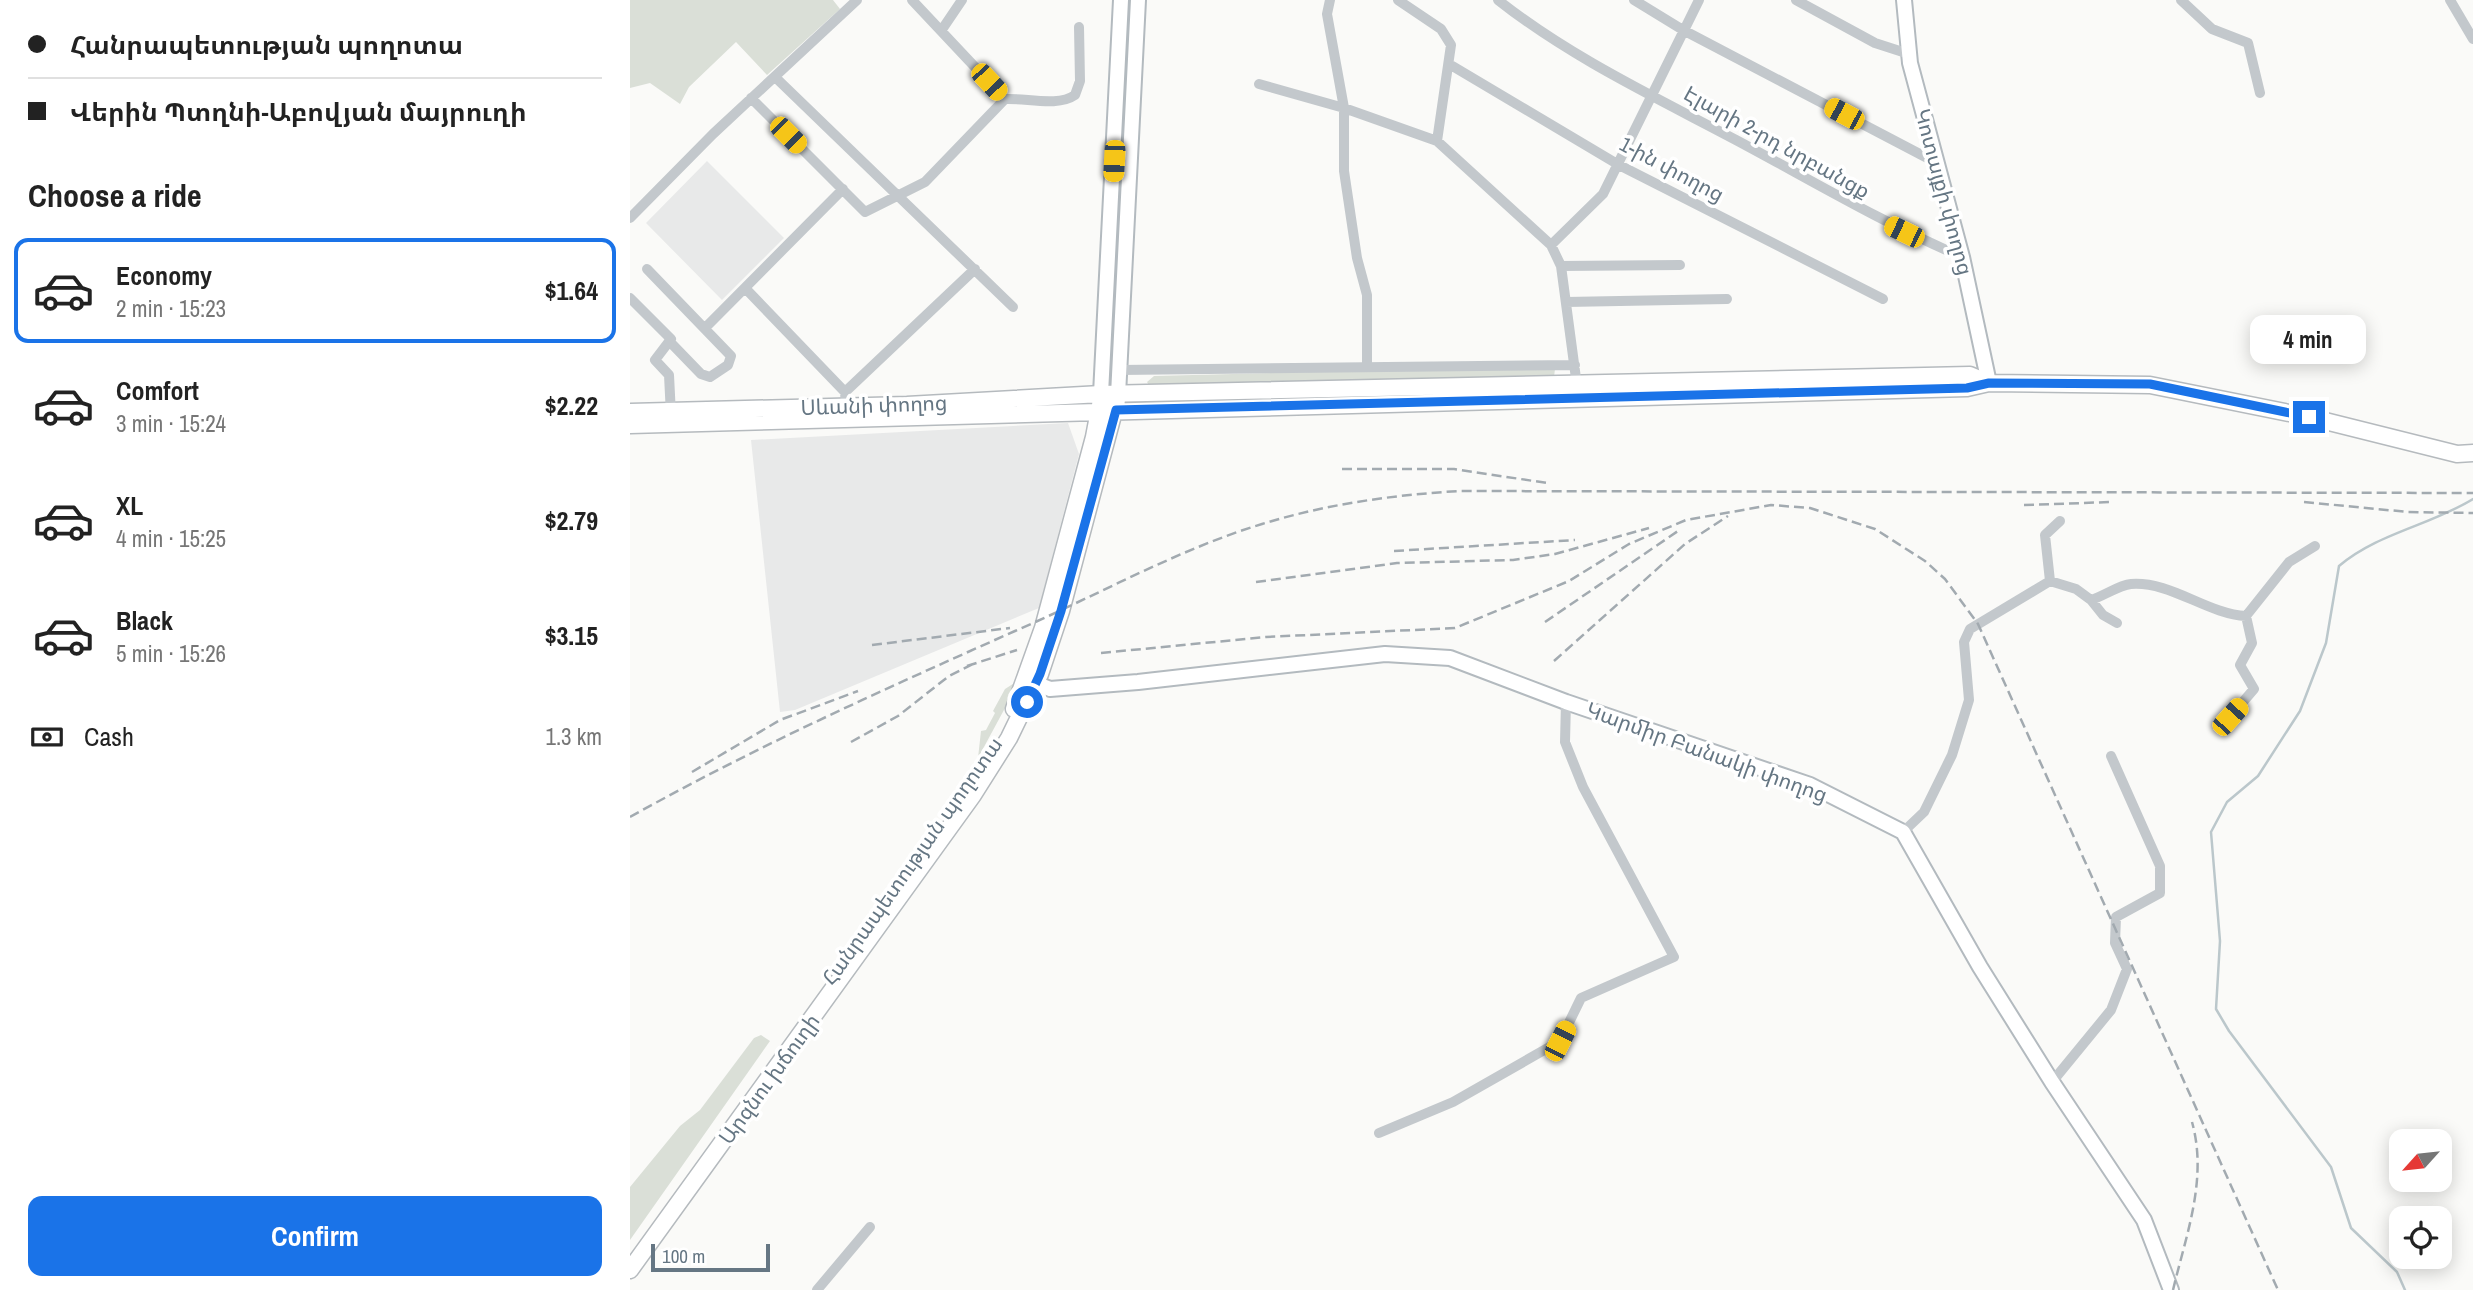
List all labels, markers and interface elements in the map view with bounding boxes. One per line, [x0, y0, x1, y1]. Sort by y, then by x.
text: Հանրապետության պողոտա [70, 27, 463, 62]
car [967, 59, 1012, 105]
street label: Էլարի 2-րդ նրբանցք [1679, 79, 1875, 205]
text: Վերին Պտղնի-Աբովյան մայրուղի [70, 94, 527, 129]
car [1821, 95, 1868, 133]
street label: Կոտայքի փողոց [1908, 106, 1980, 278]
car [766, 113, 811, 157]
street label: 1-ին փողոց [1615, 129, 1729, 209]
car [1103, 139, 1126, 183]
text: Choose a ride [28, 174, 202, 217]
car [1881, 213, 1928, 251]
text: Economy [116, 258, 212, 293]
icon: car [32, 259, 95, 322]
text: $1.64 [545, 273, 598, 308]
text: 2 min · 15:23 [116, 293, 226, 324]
callout: 4 min [2251, 316, 2367, 364]
text: 4 min [2283, 324, 2333, 355]
text: Comfort [116, 373, 199, 408]
icon: car [32, 374, 95, 437]
text: $2.22 [545, 388, 598, 423]
street label: Սևանի փողոց [800, 388, 948, 422]
route end [2293, 401, 2325, 433]
text: 3 min · 15:24 [116, 408, 226, 439]
text: XL [116, 488, 143, 523]
icon: car [32, 489, 95, 552]
text: $2.79 [545, 503, 598, 538]
text: 4 min · 15:25 [116, 523, 226, 554]
text: Black [116, 603, 173, 638]
icon: car [32, 604, 95, 667]
text: $3.15 [545, 618, 598, 653]
text: 5 min · 15:26 [116, 638, 226, 669]
route start [1011, 686, 1043, 718]
car [2209, 694, 2252, 740]
street label: Կարմիր Բանակի փողոց [1582, 695, 1832, 809]
icon: cash [28, 718, 66, 756]
text: Cash [84, 719, 134, 754]
text: 1.3 km [545, 721, 602, 752]
street label: Հանրապետության պողոտա [815, 731, 1009, 991]
street label: Արզնու խճուղի [712, 1008, 826, 1150]
car [1542, 1018, 1579, 1064]
north arrow [2389, 1129, 2452, 1192]
map controls [2389, 1129, 2452, 1269]
button: Confirm [28, 1196, 602, 1276]
button: locate [2389, 1206, 2452, 1269]
scale bar [651, 1241, 770, 1273]
text: 100 m [662, 1243, 705, 1269]

